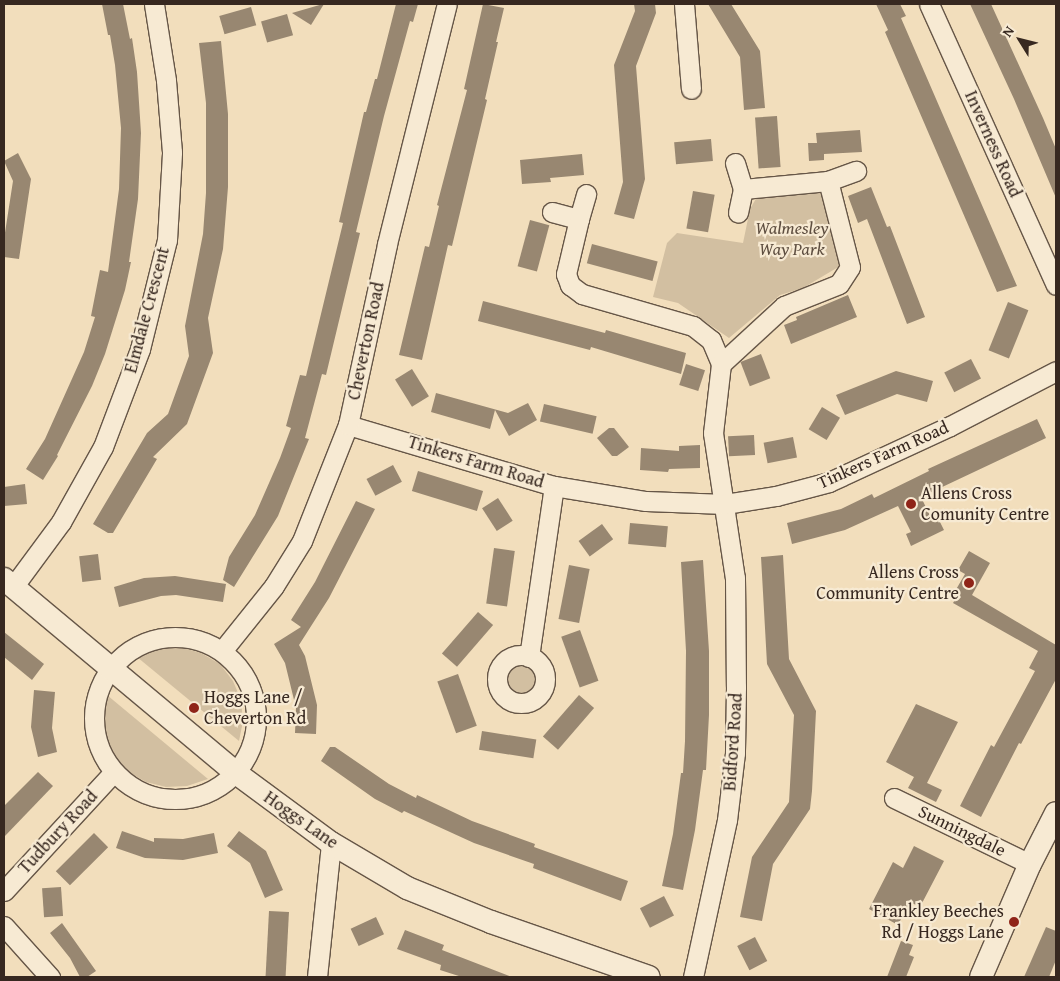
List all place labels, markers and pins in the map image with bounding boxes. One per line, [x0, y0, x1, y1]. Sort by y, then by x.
place label: Allens Cross Comunity Centre [921, 483, 1049, 526]
marker: Allens Cross Comunity Centre [905, 498, 917, 510]
place label: Allens Cross Community Centre [816, 562, 959, 604]
marker: Allens Cross Community Centre [963, 577, 975, 589]
place label: Hoggs Lane / Cheverton Rd [204, 687, 306, 730]
marker: Hoggs Lane / Cheverton Rd [188, 702, 200, 714]
place label: Frankley Beeches Rd / Hoggs Lane [873, 901, 1004, 944]
marker: Frankley Beeches Rd / Hoggs Lane [1008, 916, 1020, 928]

